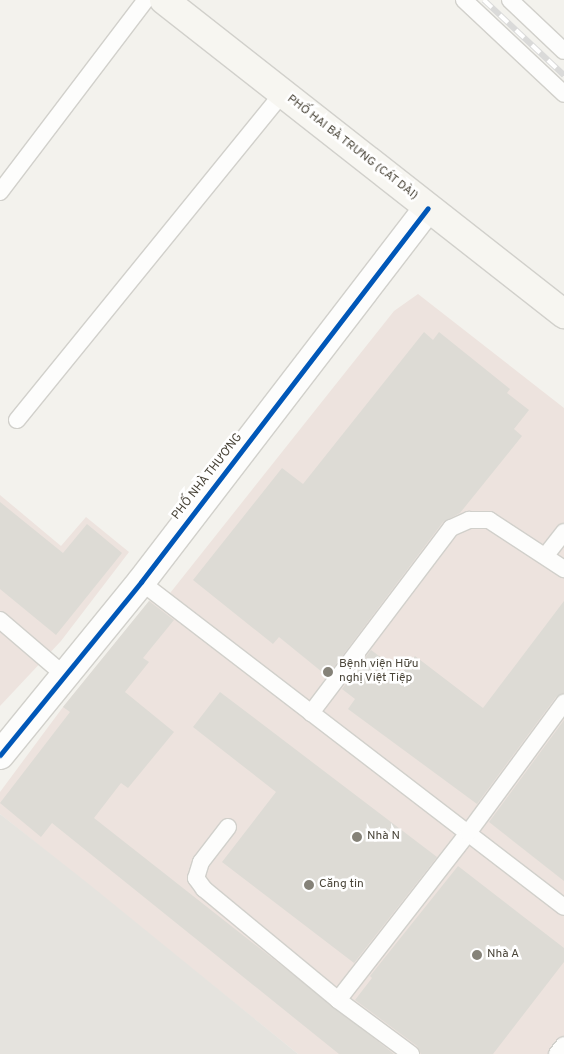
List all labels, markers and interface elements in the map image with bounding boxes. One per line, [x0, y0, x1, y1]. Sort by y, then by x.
street label: PHỐ HAI BÀ TRƯNG (CÁT DÀI) [283, 92, 421, 204]
street label: PHỐ NHÀ THƯƠNG [169, 431, 247, 523]
place label: Bệnh viện Hữu nghị Việt Tiệp [339, 658, 418, 686]
marker: Bệnh viện Hữu nghị Việt Tiệp [321, 665, 335, 679]
place label: Nhà N [367, 830, 400, 844]
marker: Nhà N [351, 831, 363, 843]
place label: Căng tin [319, 878, 364, 892]
marker: Căng tin [303, 879, 315, 891]
place label: Nhà A [487, 948, 520, 962]
marker: Nhà A [471, 949, 483, 961]

